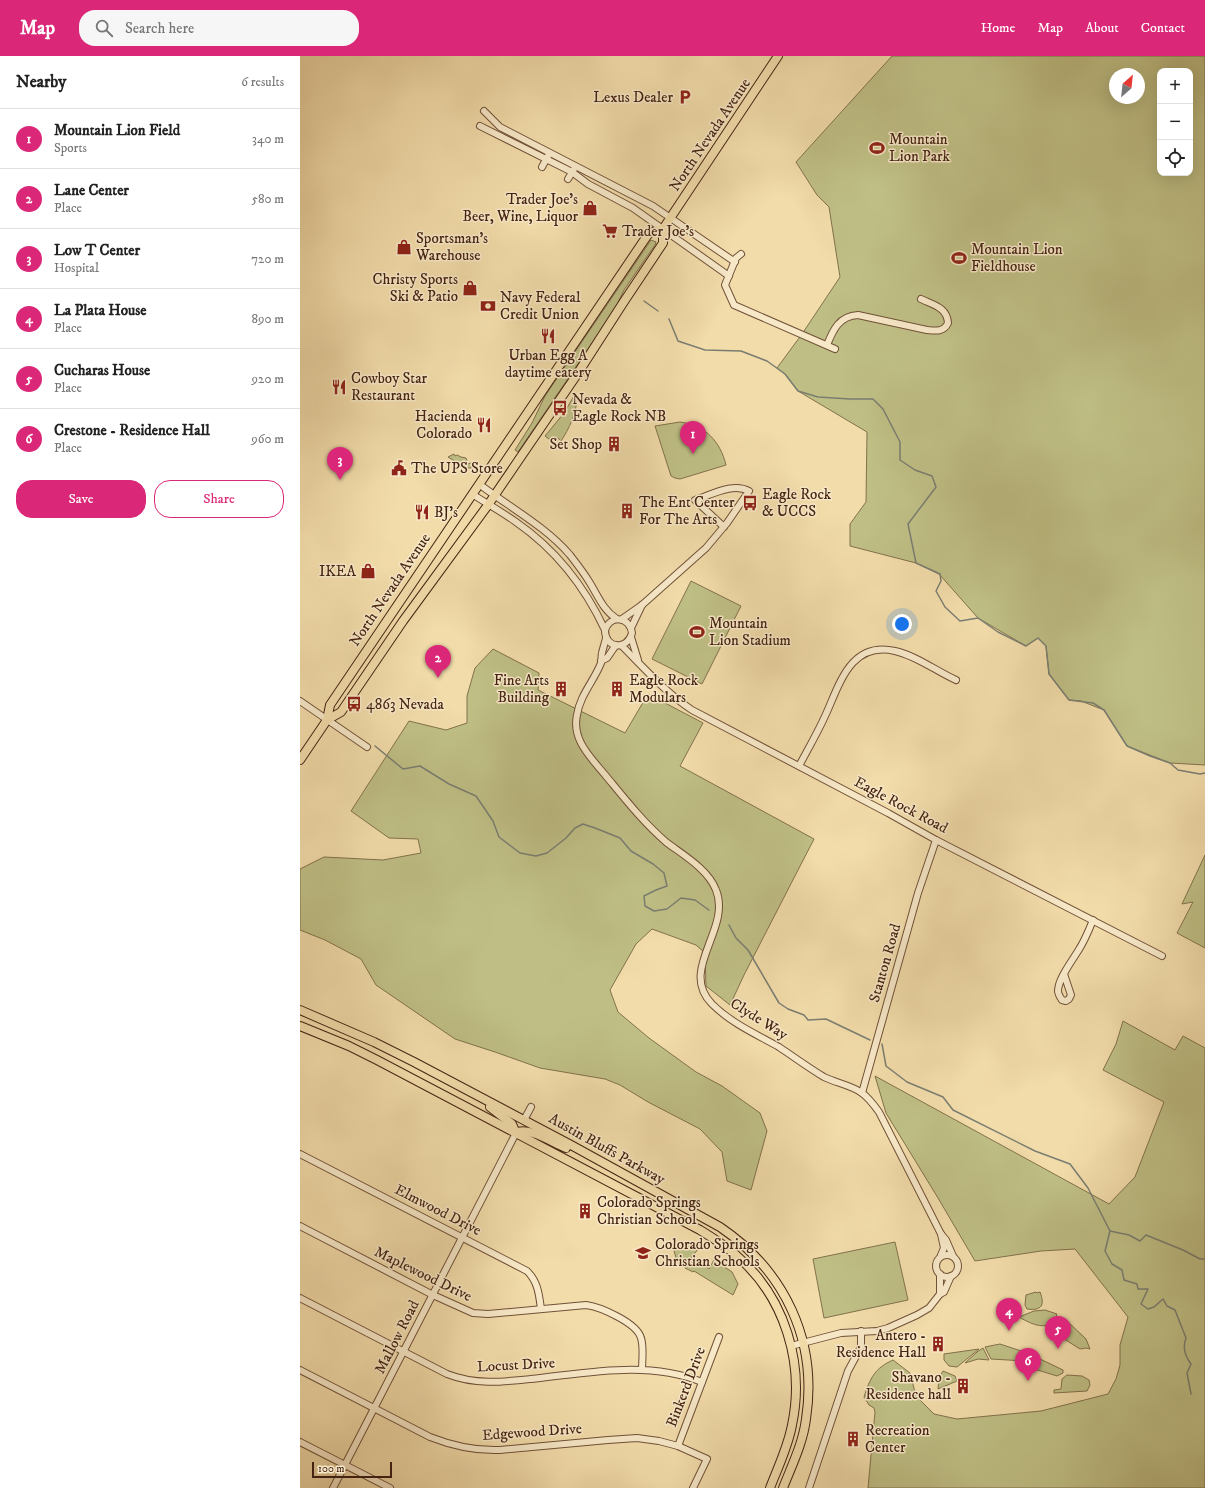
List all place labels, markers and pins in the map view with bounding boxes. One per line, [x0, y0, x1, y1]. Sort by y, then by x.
place label: Lexus Dealer [593, 88, 673, 107]
parking icon: Lexus Dealer [676, 88, 694, 106]
place label: Mountain Lion Park [889, 130, 951, 166]
sports icon: Mountain Lion Park [868, 139, 886, 157]
place label: Trader Joe's Beer, Wine, Liquor [462, 190, 578, 226]
shop icon: Trader Joe's Beer, Wine, Liquor [581, 199, 599, 217]
supermarket icon: Trader Joe's [601, 222, 619, 240]
place label: Trader Joe's [622, 222, 694, 241]
place label: Sportsman's Warehouse [415, 229, 488, 265]
shop icon: Sportsman's Warehouse [395, 238, 413, 256]
place label: Mountain Lion Fieldhouse [971, 240, 1063, 276]
sports icon: Mountain Lion Fieldhouse [950, 249, 968, 267]
place label: Christy Sports Ski & Patio [373, 270, 458, 306]
shop icon: Christy Sports Ski & Patio [461, 279, 479, 297]
place label: Navy Federal Credit Union [500, 288, 581, 324]
bank icon: Navy Federal Credit Union [479, 297, 497, 315]
restaurant icon: Urban Egg A daytime eatery [539, 327, 557, 345]
place label: Urban Egg A daytime eatery [505, 346, 592, 382]
place label: Cowboy Star Restaurant [351, 369, 428, 405]
restaurant icon: Cowboy Star Restaurant [330, 378, 348, 396]
place label: Nevada & Eagle Rock NB [572, 390, 666, 426]
bus stop icon: Nevada & Eagle Rock NB [551, 399, 569, 417]
place label: Hacienda Colorado [415, 407, 473, 443]
restaurant icon: Hacienda Colorado [475, 416, 493, 434]
pin: 1 [680, 421, 706, 454]
place label: Set Shop [549, 435, 602, 454]
building icon: Set Shop [605, 435, 623, 453]
pin: 3 [327, 447, 353, 480]
public building icon: The UPS Store [390, 459, 408, 477]
place label: The UPS Store [411, 459, 503, 478]
place label: Eagle Rock & UCCS [762, 485, 832, 521]
place label: The Ent Center For The Arts [639, 493, 735, 529]
bus stop icon: Eagle Rock & UCCS [741, 494, 759, 512]
building icon: The Ent Center For The Arts [618, 502, 636, 520]
restaurant icon: BJ's [413, 503, 431, 521]
place label: BJ's [434, 503, 458, 522]
place label: IKEA [319, 562, 356, 581]
shop icon: IKEA [359, 562, 377, 580]
place label: Mountain Lion Stadium [709, 614, 791, 650]
sports icon: Mountain Lion Stadium [688, 623, 706, 641]
pin: 2 [425, 645, 451, 678]
place label: Fine Arts Building [494, 671, 550, 707]
place label: Eagle Rock Modulars [629, 671, 699, 707]
building icon: Fine Arts Building [552, 680, 570, 698]
building icon: Eagle Rock Modulars [608, 680, 626, 698]
bus stop icon: 4863 Nevada [345, 695, 363, 713]
place label: 4863 Nevada [366, 695, 444, 714]
place label: Colorado Springs Christian School [597, 1193, 701, 1229]
building icon: Colorado Springs Christian School [576, 1202, 594, 1220]
place label: Colorado Springs Christian Schools [655, 1235, 760, 1271]
school or university icon: Colorado Springs Christian Schools [634, 1244, 652, 1262]
pin: 4 [996, 1298, 1022, 1331]
pin: 5 [1045, 1316, 1071, 1349]
place label: Antero - Residence Hall [836, 1326, 926, 1362]
building icon: Antero - Residence Hall [929, 1335, 947, 1353]
pin: 6 [1015, 1348, 1041, 1381]
place label: Shavano - Residence hall [865, 1368, 951, 1404]
building icon: Shavano - Residence hall [954, 1377, 972, 1395]
place label: Recreation Center [865, 1421, 930, 1457]
building icon: Recreation Center [844, 1430, 862, 1448]

